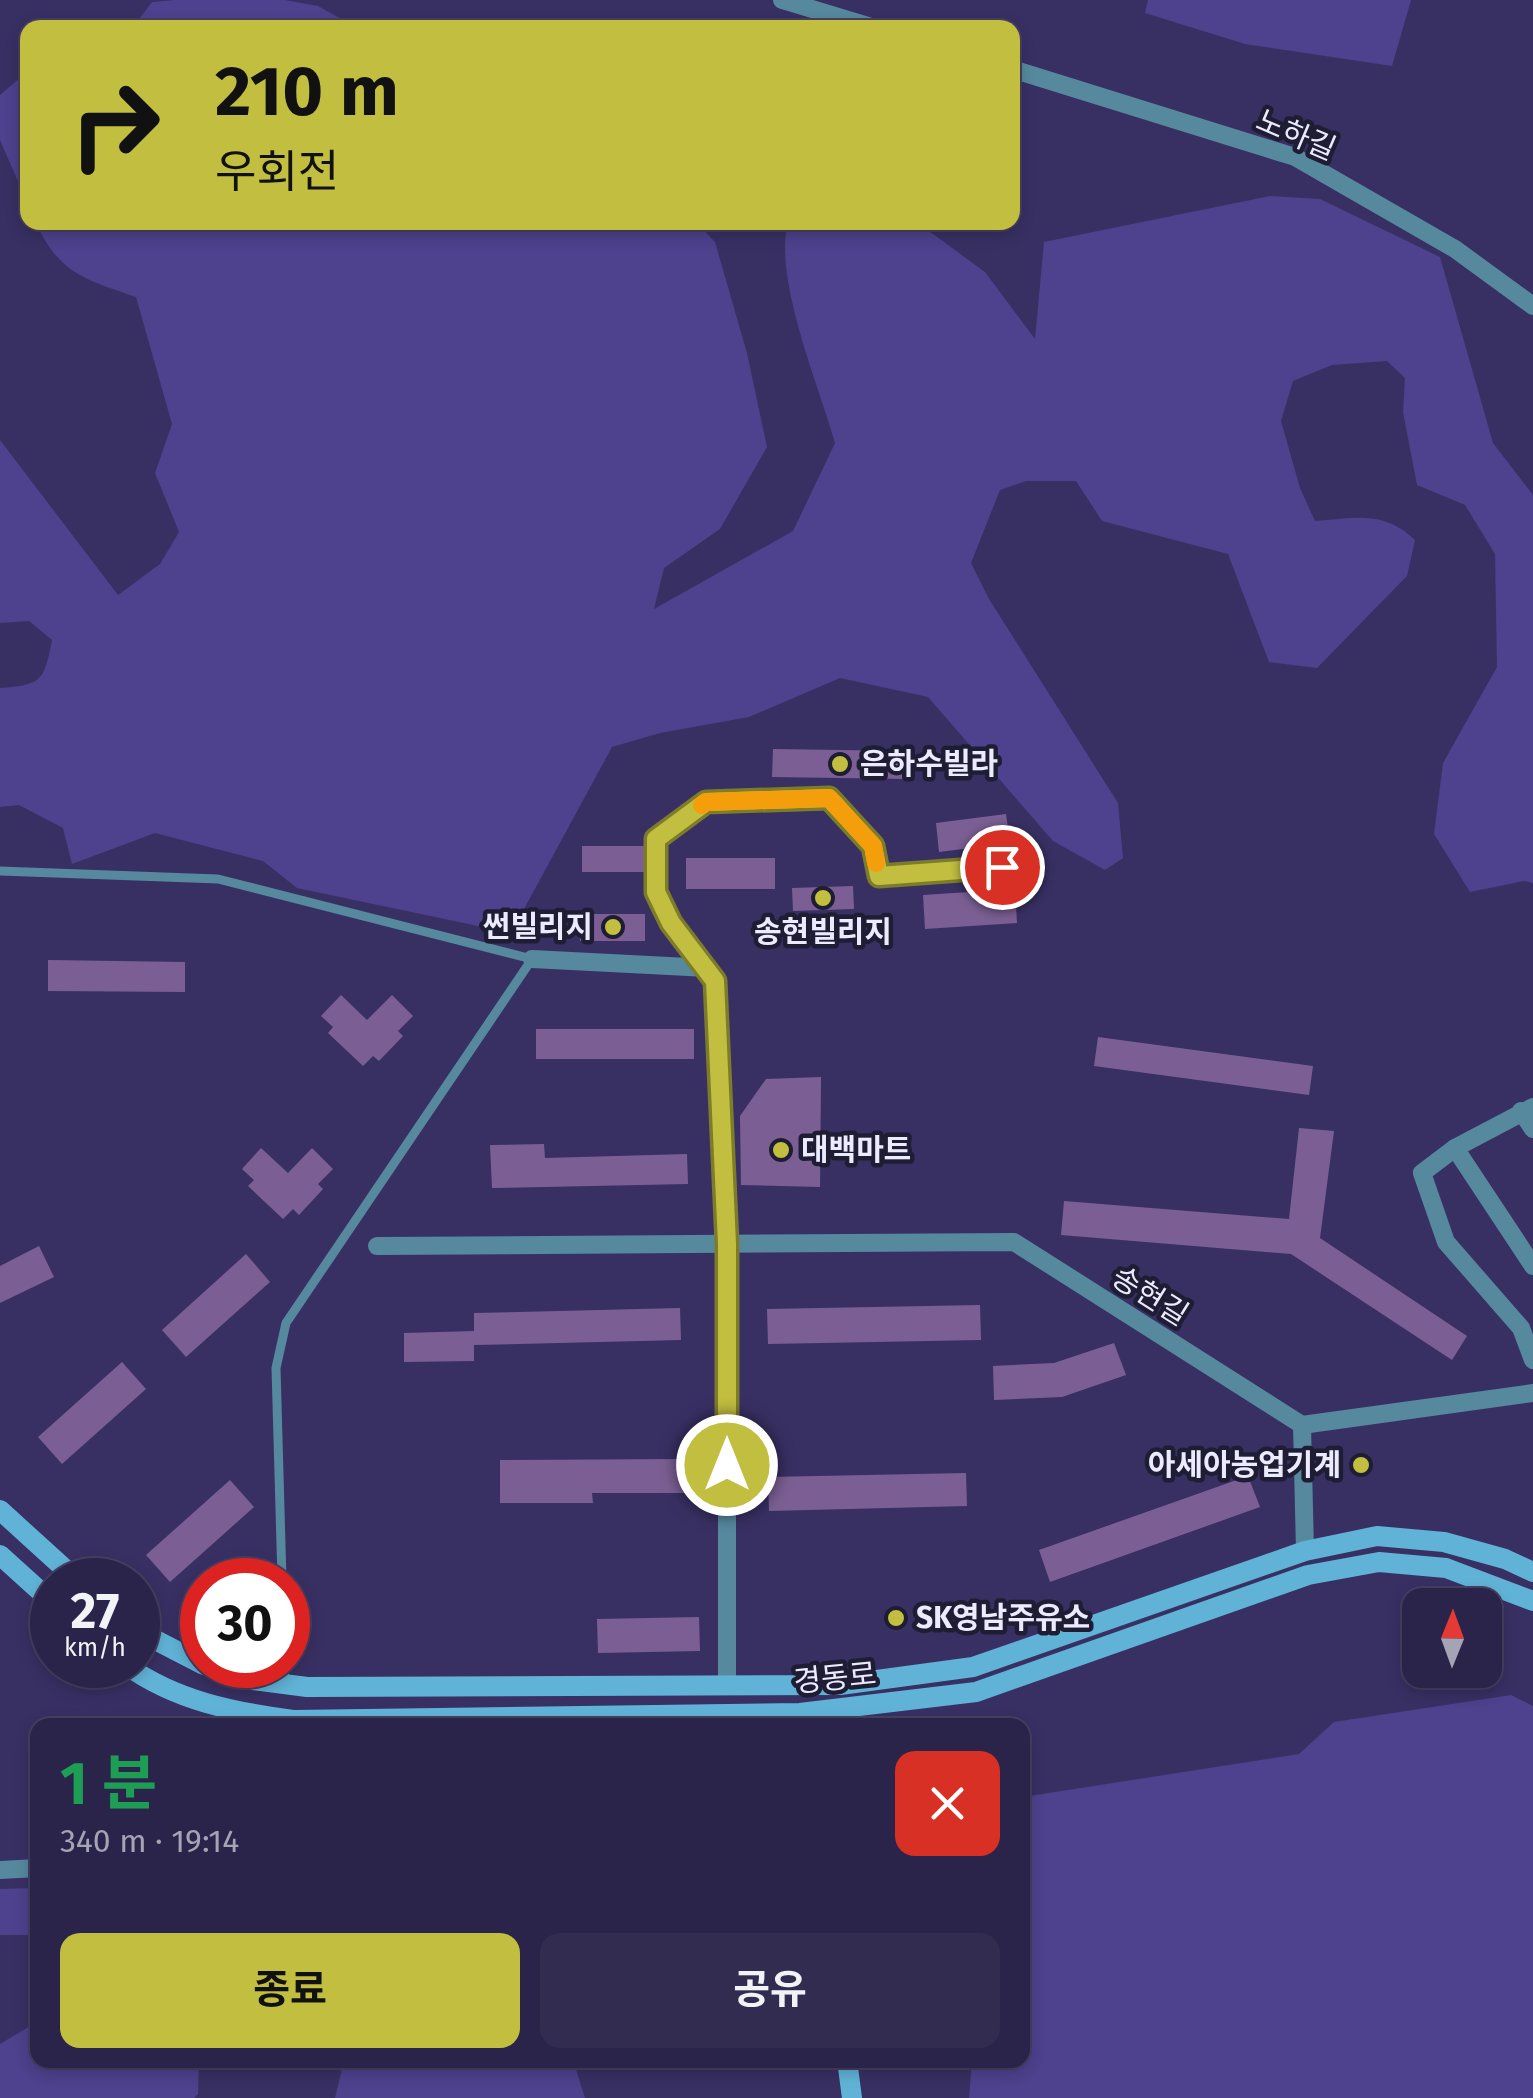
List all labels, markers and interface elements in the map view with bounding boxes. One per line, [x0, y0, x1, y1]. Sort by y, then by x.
text: 210 m [215, 50, 399, 134]
icon: right [50, 60, 180, 190]
street label: 노하길 [1251, 102, 1341, 168]
text: 우회전 [215, 145, 339, 199]
place label: 은하수빌라 [860, 746, 998, 782]
marker: 은하수빌라 [829, 753, 851, 775]
pin [960, 825, 1045, 910]
icon: arrive [975, 840, 1030, 895]
marker: 송현빌리지 [812, 887, 834, 909]
place label: 썬빌리지 [483, 909, 593, 945]
place label: 송현빌리지 [754, 914, 892, 950]
marker: 썬빌리지 [602, 916, 624, 938]
place label: 대백마트 [801, 1132, 911, 1168]
marker: 대백마트 [770, 1139, 792, 1161]
street label: 송현길 [1105, 1259, 1195, 1333]
position arrow [675, 1413, 779, 1517]
place label: 아세아농업기계 [1148, 1447, 1341, 1483]
marker: 아세아농업기계 [1350, 1454, 1372, 1476]
speed limit sign: 30 [180, 1558, 310, 1688]
text: 27 [71, 1581, 119, 1641]
north arrow [1402, 1588, 1502, 1688]
map controls [1402, 1588, 1502, 1688]
place label: SK영남주유소 [916, 1600, 1090, 1636]
marker: SK영남주유소 [885, 1607, 907, 1629]
text: km/h [64, 1633, 126, 1663]
street label: 경동로 [792, 1656, 878, 1700]
text: 1 분 [60, 1748, 157, 1820]
button: close [895, 1751, 1000, 1856]
text: 340 m · 19:14 [60, 1822, 239, 1860]
button: 종료 [60, 1933, 520, 2048]
button: 공유 [540, 1933, 1000, 2048]

